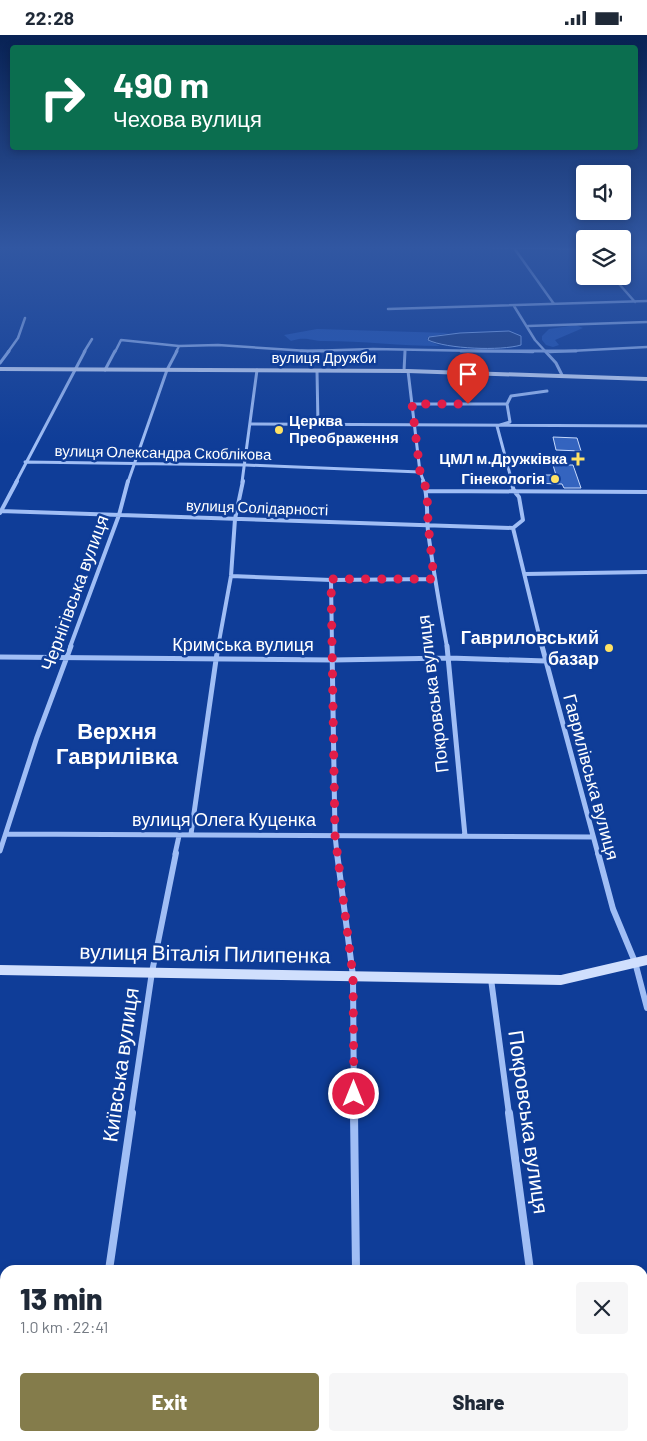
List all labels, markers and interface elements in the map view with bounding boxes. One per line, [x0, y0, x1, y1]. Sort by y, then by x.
text: 22:28 [25, 6, 74, 29]
text: 490 m [113, 63, 209, 105]
icon: right [30, 65, 95, 130]
text: Чехова вулиця [113, 105, 262, 131]
map controls [576, 165, 631, 285]
button: sound [576, 165, 631, 220]
button: layers [576, 230, 631, 285]
street label: вулиця Дружби [272, 348, 376, 366]
pin [447, 353, 489, 404]
icon: arrive [454, 360, 482, 388]
place label: Церква Преображення [289, 411, 399, 446]
marker: Церква Преображення [273, 424, 285, 436]
street label: вулиця Олександра Скоблікова [55, 441, 272, 463]
place label: ЦМЛ м.Дружківка [439, 449, 568, 467]
marker: ЦМЛ м.Дружківка [571, 452, 585, 466]
place label: Гінекологія [461, 469, 545, 487]
marker: Гінекологія [549, 473, 561, 485]
street label: вулиця Солідарності [186, 496, 328, 518]
street label: Чернігівська вулиця [36, 512, 113, 674]
street label: Покровська вулиця [411, 614, 453, 774]
place label: Гавриловський базар [461, 626, 599, 669]
street label: Кримська вулиця [172, 633, 314, 655]
marker: Гавриловський базар [603, 642, 615, 654]
street label: Гаврилівська вулиця [559, 691, 625, 862]
district label: Верхня Гаврилівка [56, 717, 179, 769]
street label: вулиця Олега Куценка [132, 808, 317, 830]
street label: вулиця Віталія Пилипенка [79, 938, 331, 967]
street label: Київська вулиця [96, 986, 143, 1144]
street label: Покровська вулиця [504, 1028, 555, 1215]
position arrow [327, 1067, 379, 1119]
text: 13 min [20, 1280, 102, 1316]
button: close [576, 1282, 628, 1334]
text: 1.0 km · 22:41 [20, 1317, 108, 1336]
button: Exit [20, 1373, 319, 1431]
button: Share [329, 1373, 628, 1431]

